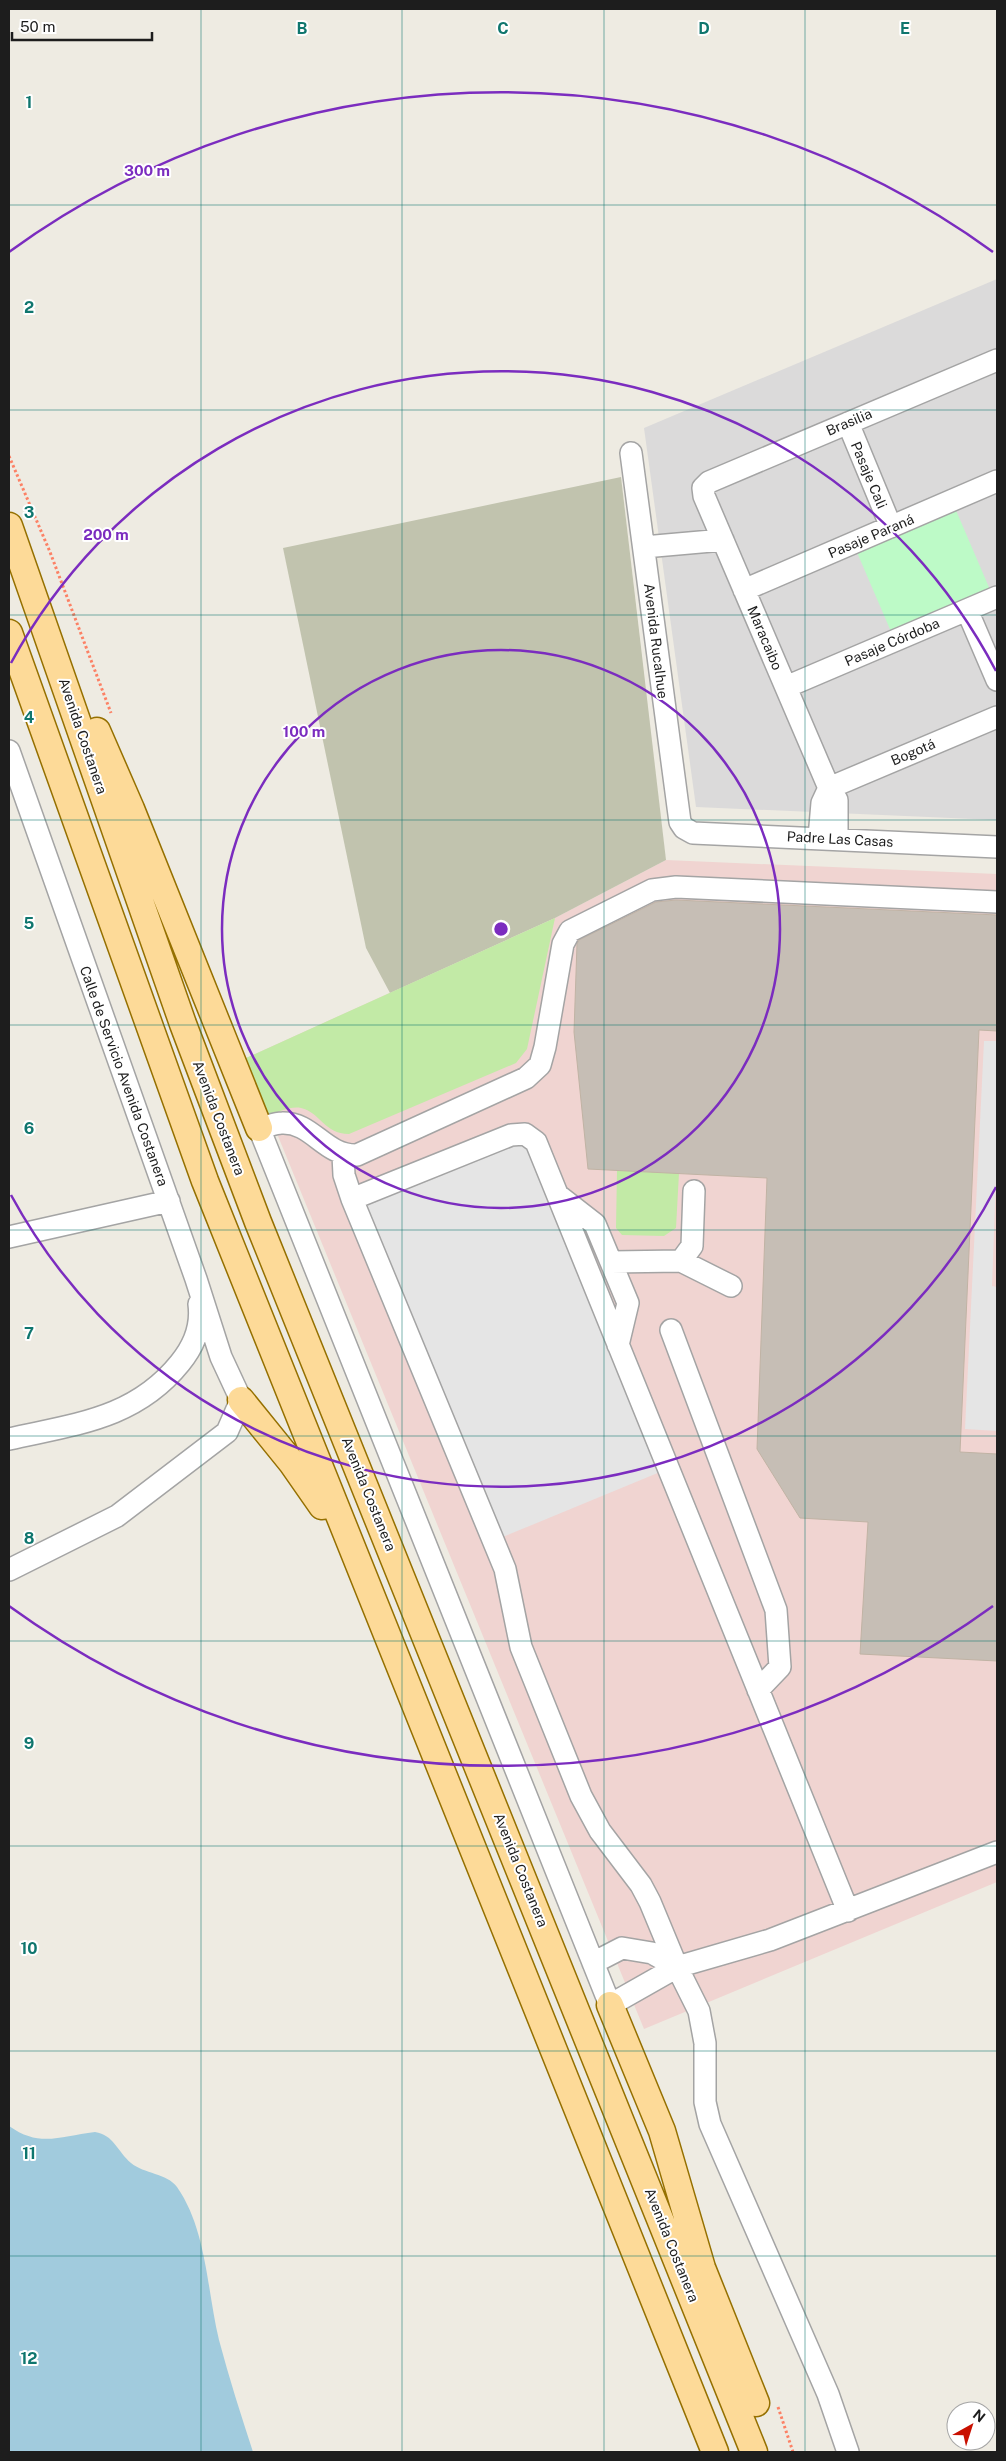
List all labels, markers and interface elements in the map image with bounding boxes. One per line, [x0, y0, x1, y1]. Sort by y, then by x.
scale bar [12, 10, 152, 42]
text: 50 m [20, 18, 55, 35]
text: B [297, 19, 308, 38]
text: C [497, 19, 509, 38]
text: D [698, 19, 710, 38]
text: E [900, 19, 910, 38]
text: 1 [26, 93, 32, 112]
text: 300 m [124, 162, 170, 179]
text: 2 [24, 298, 34, 317]
street label: Brasilia [824, 405, 874, 439]
street label: Pasaje Cali [848, 439, 890, 511]
text: 3 [24, 503, 34, 522]
street label: Pasaje Paraná [826, 511, 916, 561]
text: 200 m [83, 526, 129, 543]
street label: Avenida Rucalhue [641, 582, 671, 700]
street label: Maracaibo [744, 604, 786, 673]
street label: Pasaje Córdoba [842, 615, 942, 669]
street label: Avenida Costanera [56, 676, 110, 796]
text: 4 [24, 708, 35, 727]
text: 100 m [283, 723, 325, 740]
street label: Bogotá [888, 736, 938, 768]
street label: Padre Las Casas [786, 828, 894, 850]
text: 5 [24, 914, 35, 933]
centre of rings [492, 920, 510, 938]
street label: Calle de Servicio Avenida Costanera [77, 964, 171, 1188]
street label: Avenida Costanera [190, 1058, 248, 1178]
text: 6 [24, 1119, 34, 1138]
text: 7 [24, 1324, 34, 1343]
street label: Avenida Costanera [339, 1435, 399, 1553]
text: 8 [24, 1529, 35, 1548]
text: 9 [24, 1734, 34, 1753]
street label: Avenida Costanera [491, 1811, 551, 1929]
text: 10 [20, 1939, 38, 1958]
text: 11 [22, 2144, 36, 2163]
street label: Avenida Costanera [642, 2186, 702, 2304]
text: 12 [20, 2349, 38, 2368]
north arrow [946, 2401, 996, 2451]
text: N [970, 2406, 988, 2426]

